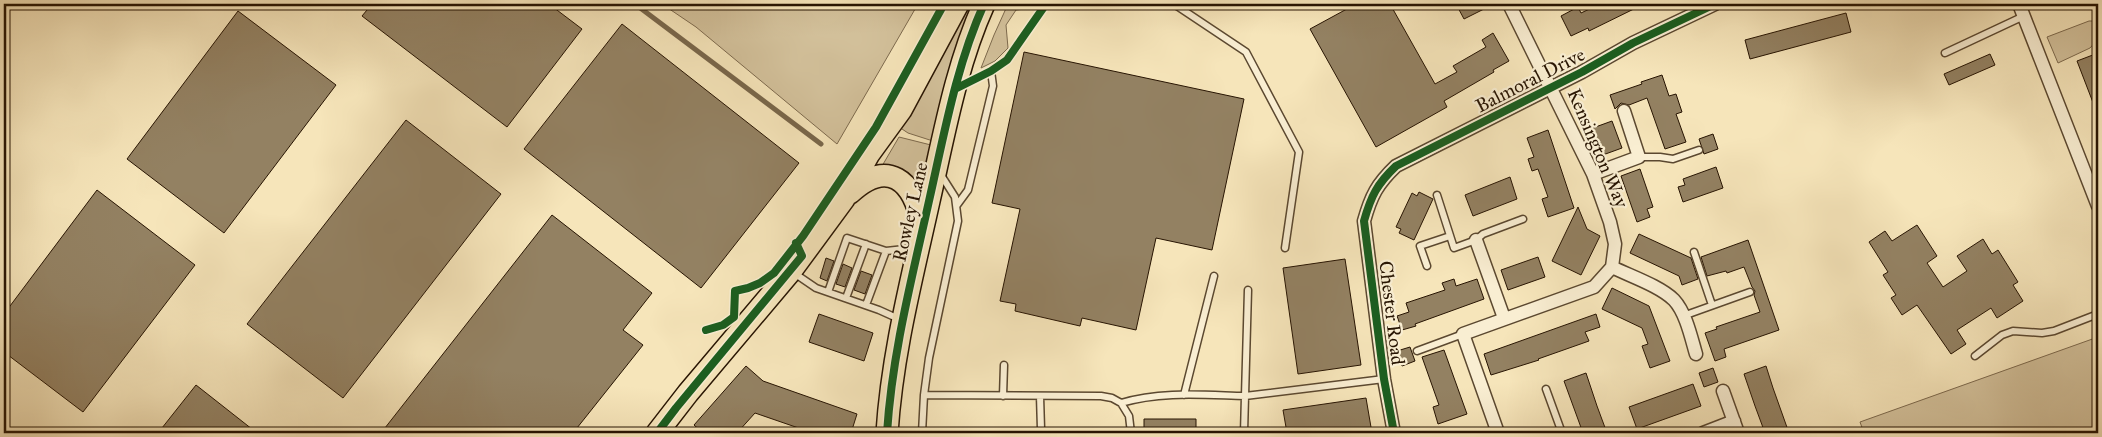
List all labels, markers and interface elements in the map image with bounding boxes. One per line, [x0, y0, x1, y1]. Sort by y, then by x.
street label: Balmoral Drive [1471, 43, 1589, 117]
street label: Kensington Way [1562, 85, 1634, 213]
street label: Rowley Lane [887, 160, 933, 264]
street label: Chester Road [1374, 260, 1410, 367]

